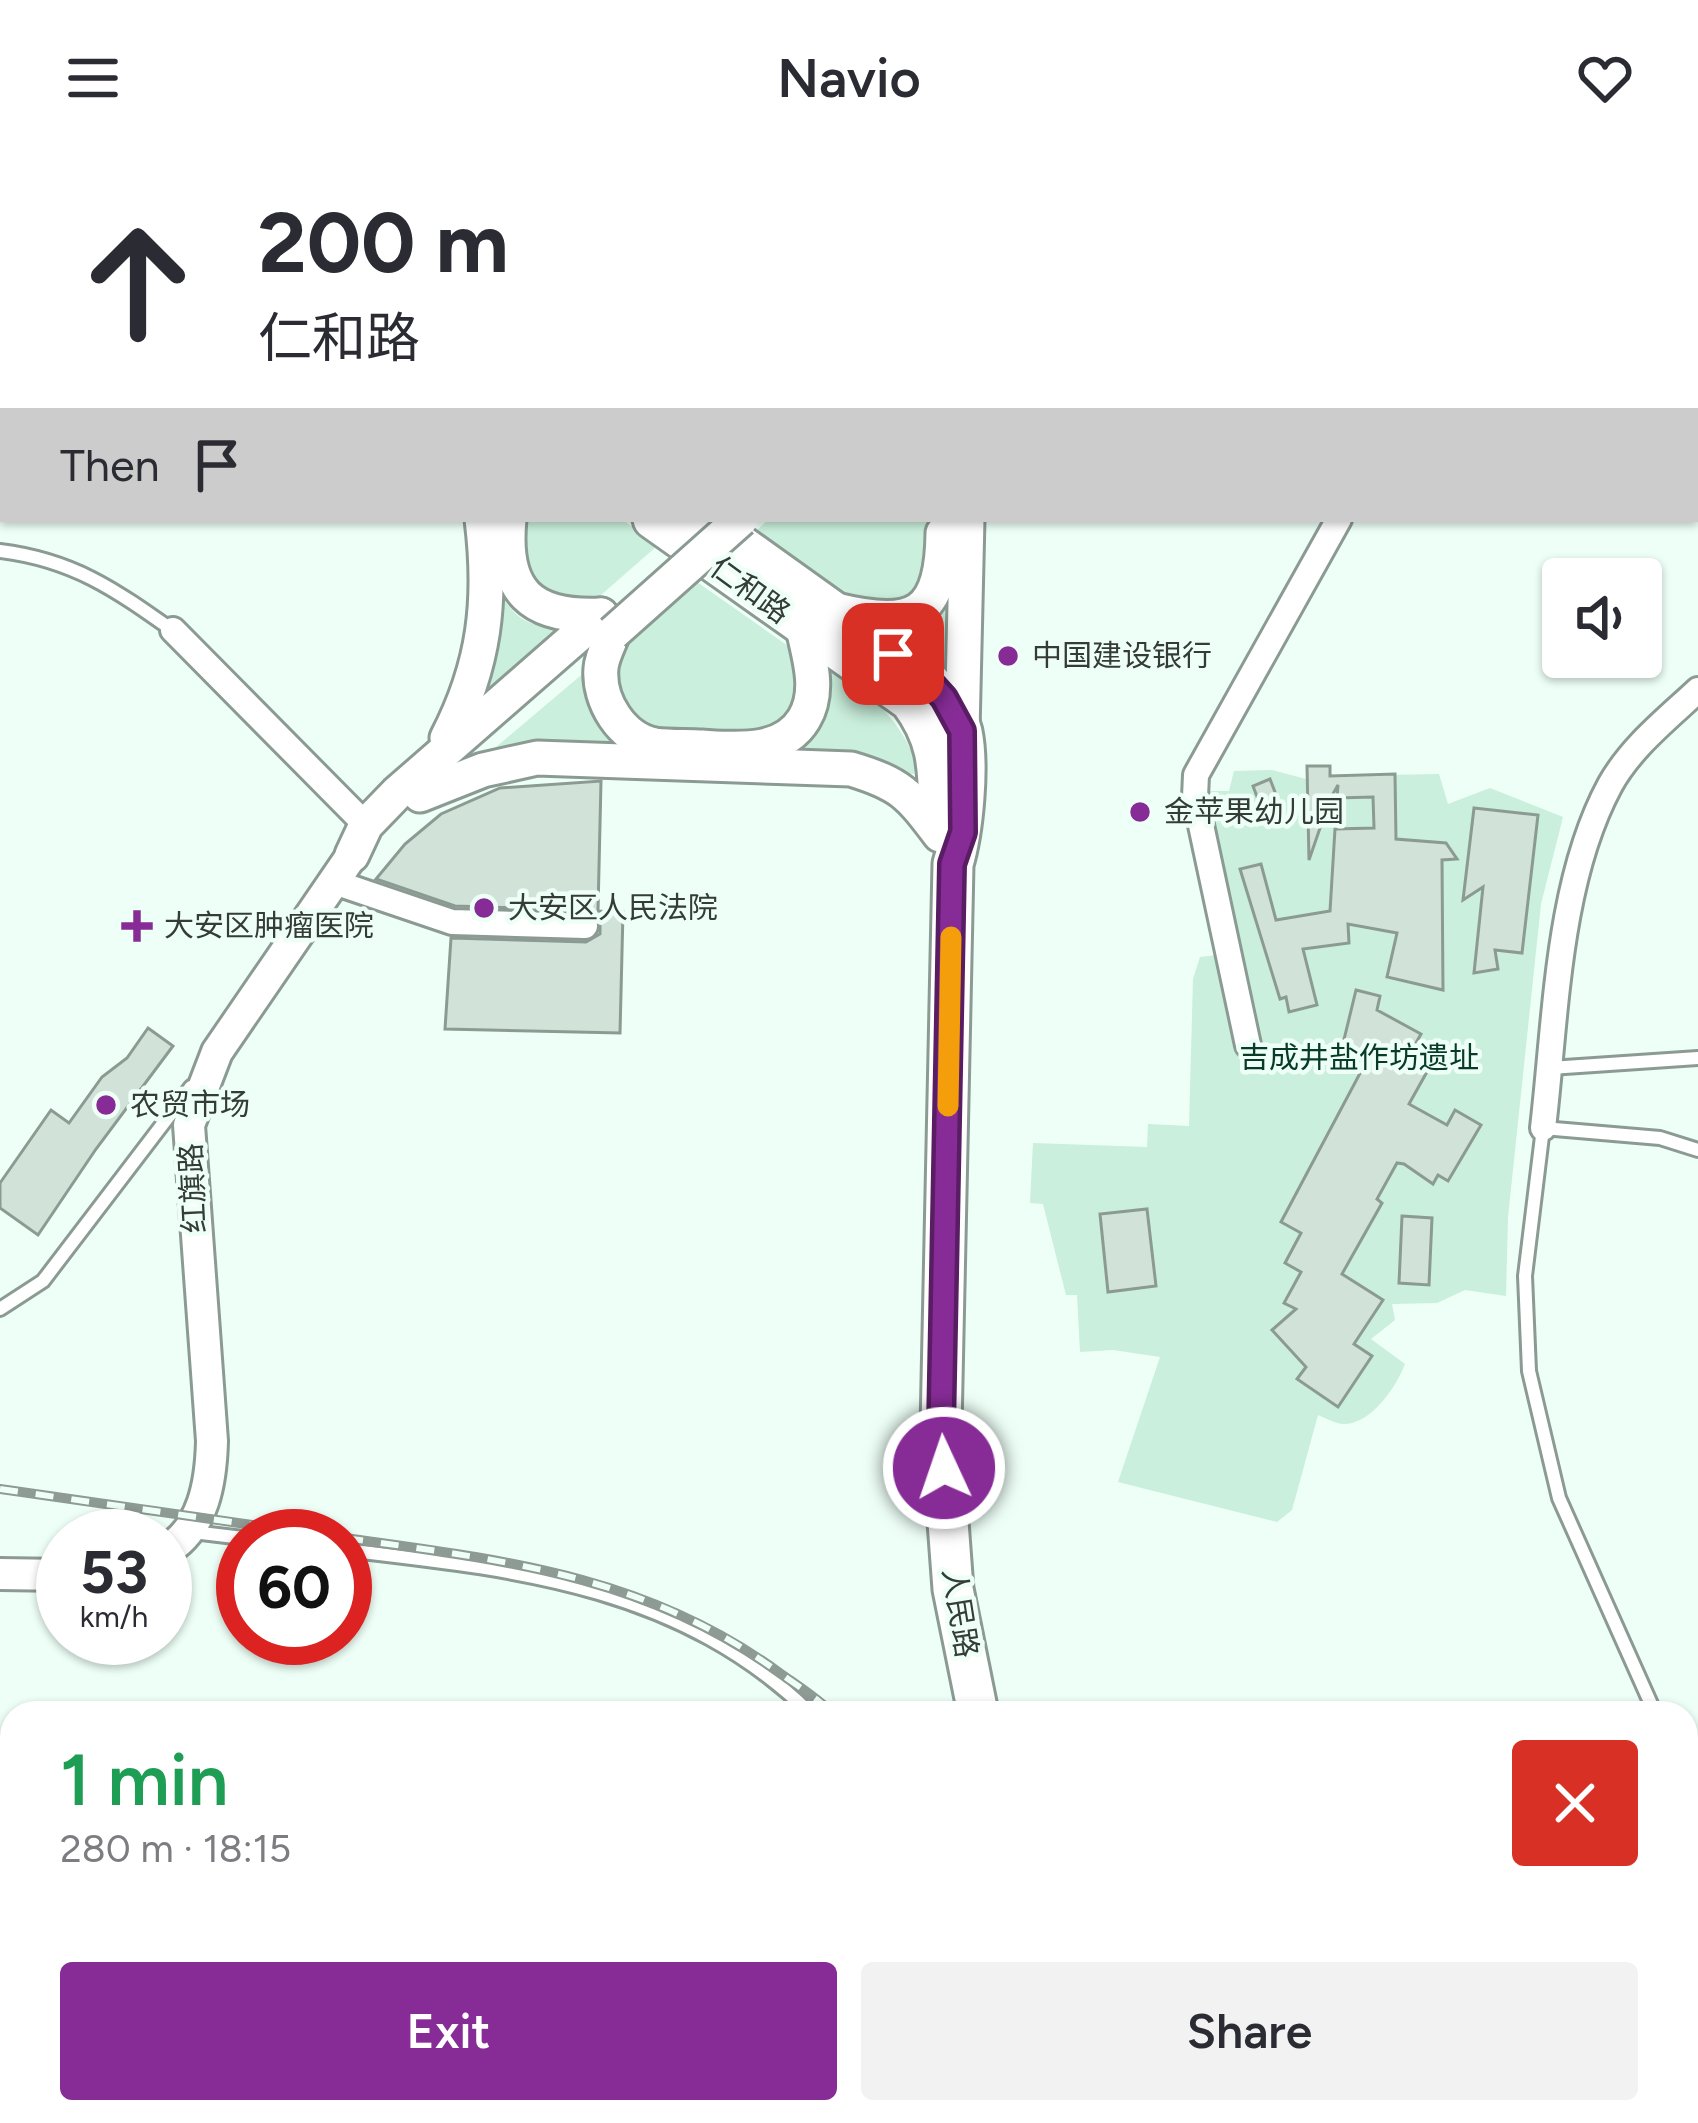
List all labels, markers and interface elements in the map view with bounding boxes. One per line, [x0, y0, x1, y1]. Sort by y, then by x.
icon: menu [60, 45, 126, 111]
icon: heart [1572, 45, 1638, 111]
text: Navio [777, 46, 921, 111]
text: 200 m [258, 192, 509, 293]
icon: ahead [60, 204, 216, 360]
text: 仁和路 [258, 306, 420, 371]
icon: arrive [184, 432, 250, 498]
text: Then [60, 438, 160, 492]
street label: 仁和路 [703, 548, 798, 631]
map controls [1542, 558, 1662, 678]
button: sound [1542, 558, 1662, 678]
pin [842, 603, 944, 705]
icon: arrive [860, 621, 926, 687]
place label: 中国建设银行 [1032, 637, 1212, 674]
marker: 中国建设银行 [995, 643, 1021, 669]
place label: 金苹果幼儿园 [1164, 793, 1344, 830]
marker: 金苹果幼儿园 [1127, 799, 1153, 825]
place label: 大安区人民法院 [508, 889, 718, 926]
marker: 大安区人民法院 [471, 895, 497, 921]
place label: 大安区肿瘤医院 [164, 907, 374, 944]
marker: 大安区肿瘤医院 [121, 910, 153, 942]
park label: 吉成井盐作坊遗址 [1239, 1039, 1479, 1076]
place label: 农贸市场 [130, 1086, 250, 1123]
marker: 农贸市场 [93, 1092, 119, 1118]
street label: 红旗路 [172, 1142, 213, 1234]
position arrow [881, 1405, 1007, 1531]
speed limit sign: 60 [216, 1509, 372, 1665]
text: 53 [80, 1536, 148, 1608]
street label: 人民路 [935, 1566, 986, 1660]
text: km/h [80, 1598, 148, 1635]
text: 1 min [60, 1737, 228, 1823]
button: close [1512, 1740, 1638, 1866]
text: 280 m · 18:15 [60, 1825, 291, 1872]
button: Exit [60, 1962, 837, 2100]
button: Share [861, 1962, 1638, 2100]

